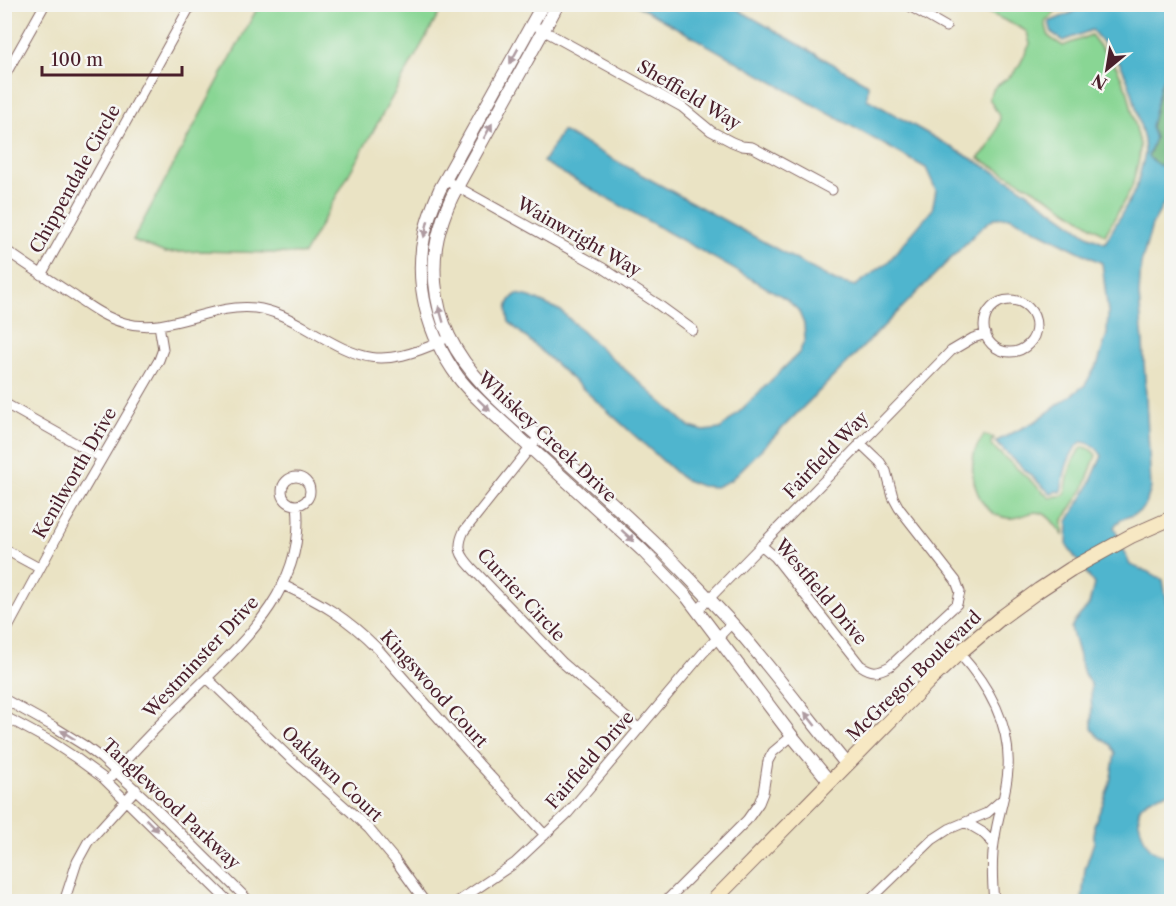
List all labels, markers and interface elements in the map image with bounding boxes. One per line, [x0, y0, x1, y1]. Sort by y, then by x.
scale bar [42, 39, 182, 77]
north arrow [1077, 39, 1137, 99]
one-way arrow [509, 47, 519, 64]
text: 100 m [51, 49, 103, 71]
street label: Sheffield Way [633, 55, 746, 135]
text: N [1088, 70, 1111, 94]
street label: Chippendale Circle [25, 101, 125, 257]
one-way arrow [482, 123, 492, 140]
street label: Wainwright Way [512, 192, 646, 282]
one-way arrow [420, 220, 430, 238]
one-way arrow [436, 305, 446, 323]
street label: Whiskey Creek Drive [472, 366, 621, 507]
one-way arrow [476, 398, 491, 412]
street label: Kenilworth Drive [29, 404, 121, 542]
street label: Fairfield Way [779, 406, 874, 503]
one-way arrow [620, 529, 635, 542]
street label: Westfield Drive [770, 534, 872, 650]
street label: Currier Circle [472, 544, 570, 646]
street label: Westminster Drive [138, 591, 263, 723]
street label: McGregor Boulevard [842, 606, 986, 746]
street label: Kingswood Court [376, 626, 493, 753]
street label: Fairfield Drive [541, 706, 639, 814]
one-way arrow [804, 712, 816, 728]
street label: Oaklawn Court [277, 722, 388, 827]
one-way arrow [59, 729, 76, 740]
street label: Tanglewood Parkway [97, 734, 246, 875]
one-way arrow [144, 818, 158, 832]

